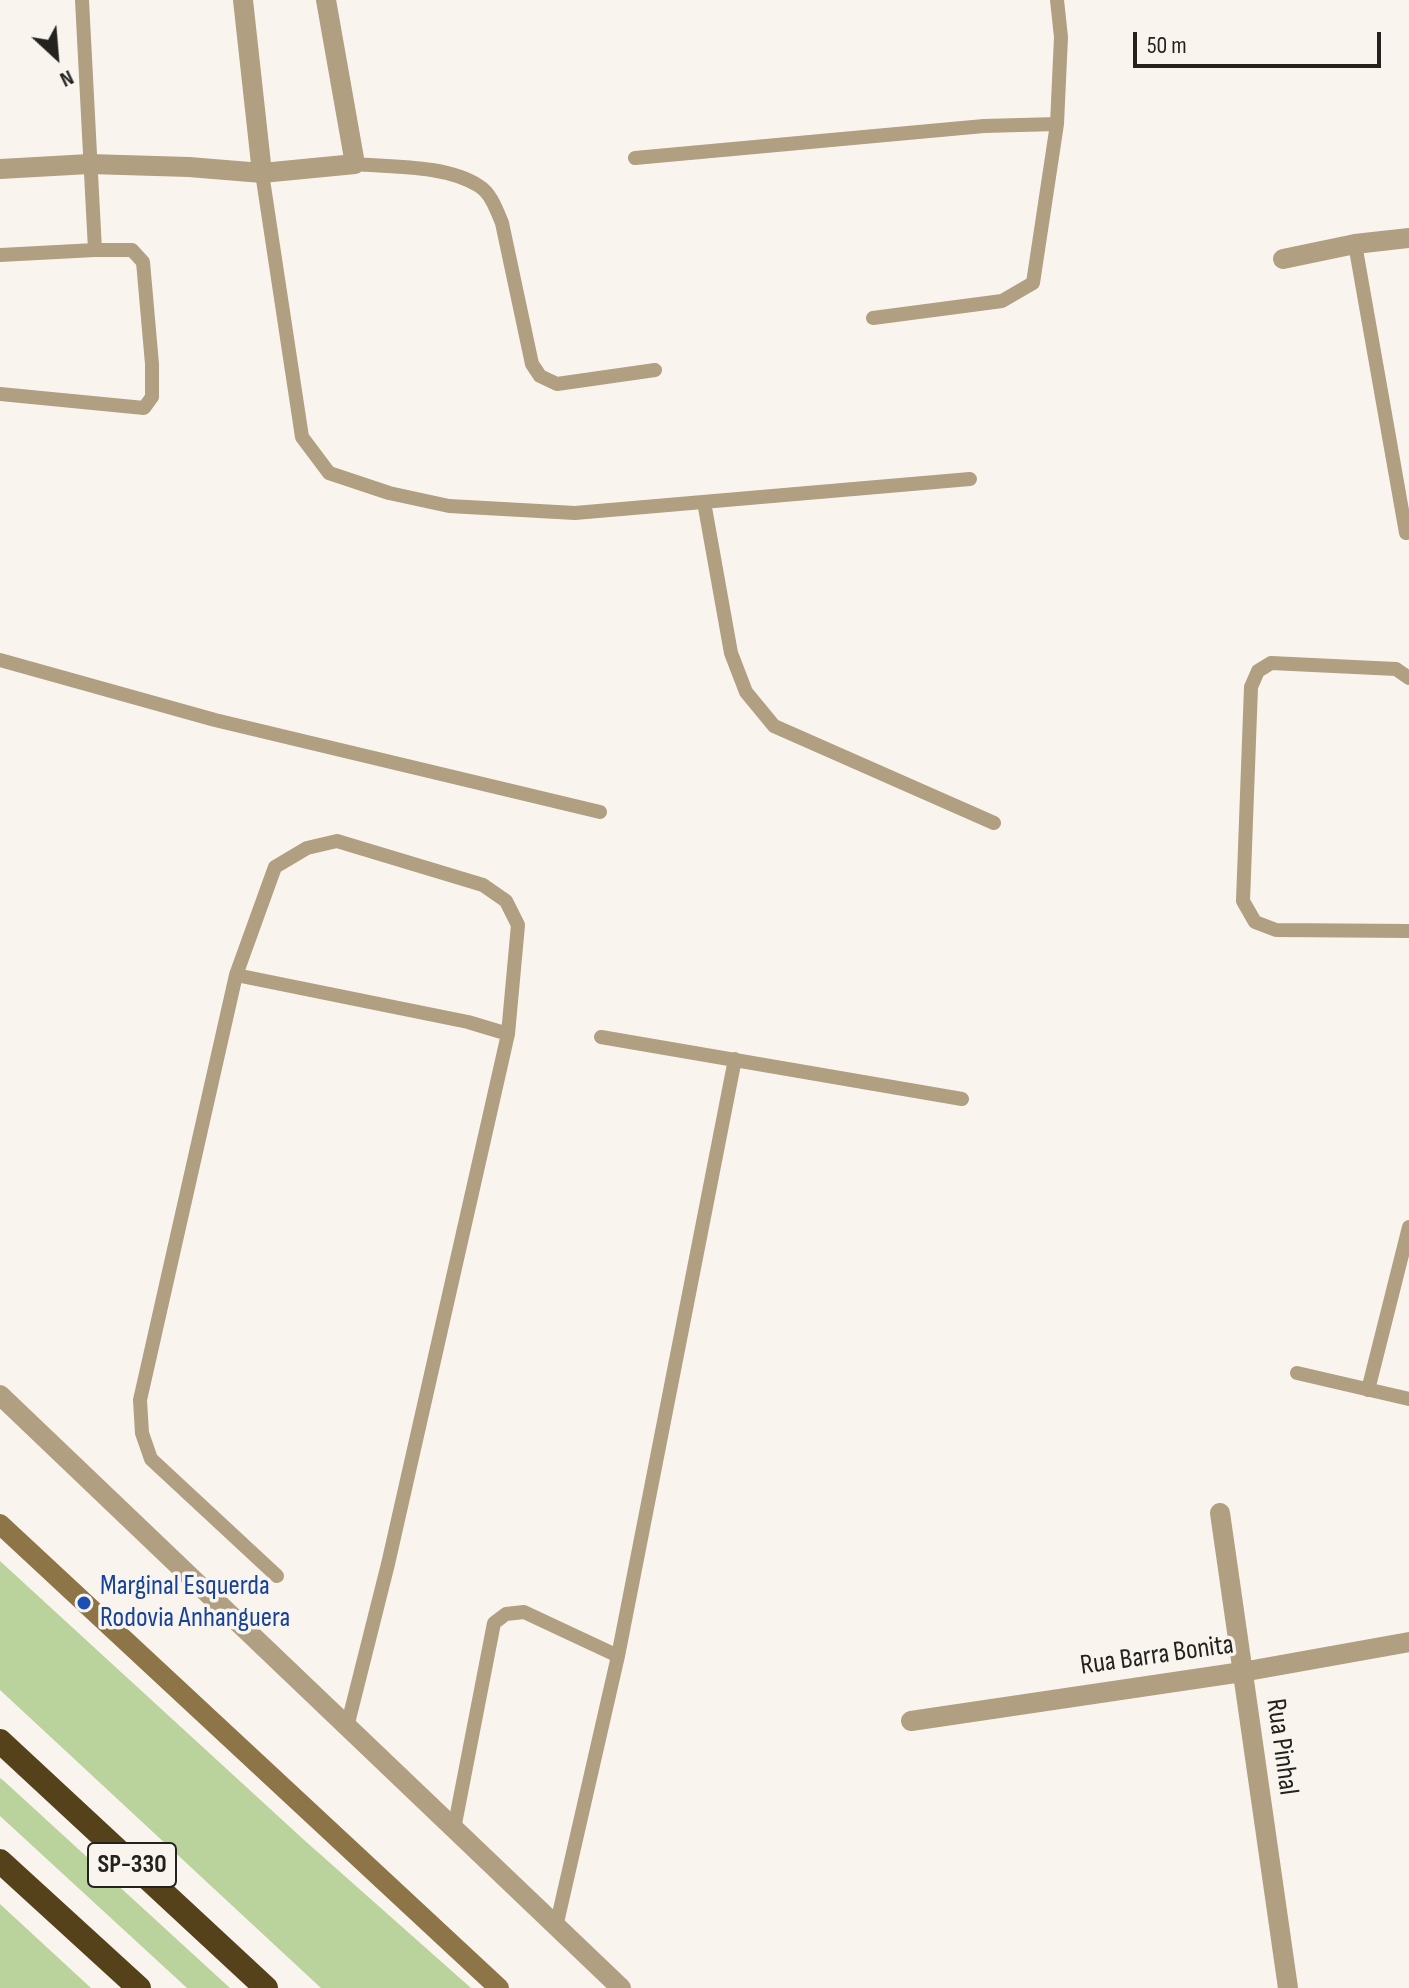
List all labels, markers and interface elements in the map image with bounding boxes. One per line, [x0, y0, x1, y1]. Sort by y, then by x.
north arrow [16, 16, 96, 96]
scale bar [1137, 16, 1385, 66]
text: 50 m [1147, 31, 1187, 60]
text: N [56, 63, 78, 93]
place label: Marginal Esquerda Rodovia Anhanguera [100, 1570, 290, 1636]
marker: Marginal Esquerda Rodovia Anhanguera [75, 1594, 93, 1612]
street label: Rua Barra Bonita [1078, 1629, 1236, 1683]
street label: Rua Pinhal [1258, 1697, 1304, 1797]
road number: SP-330 [88, 1843, 176, 1887]

